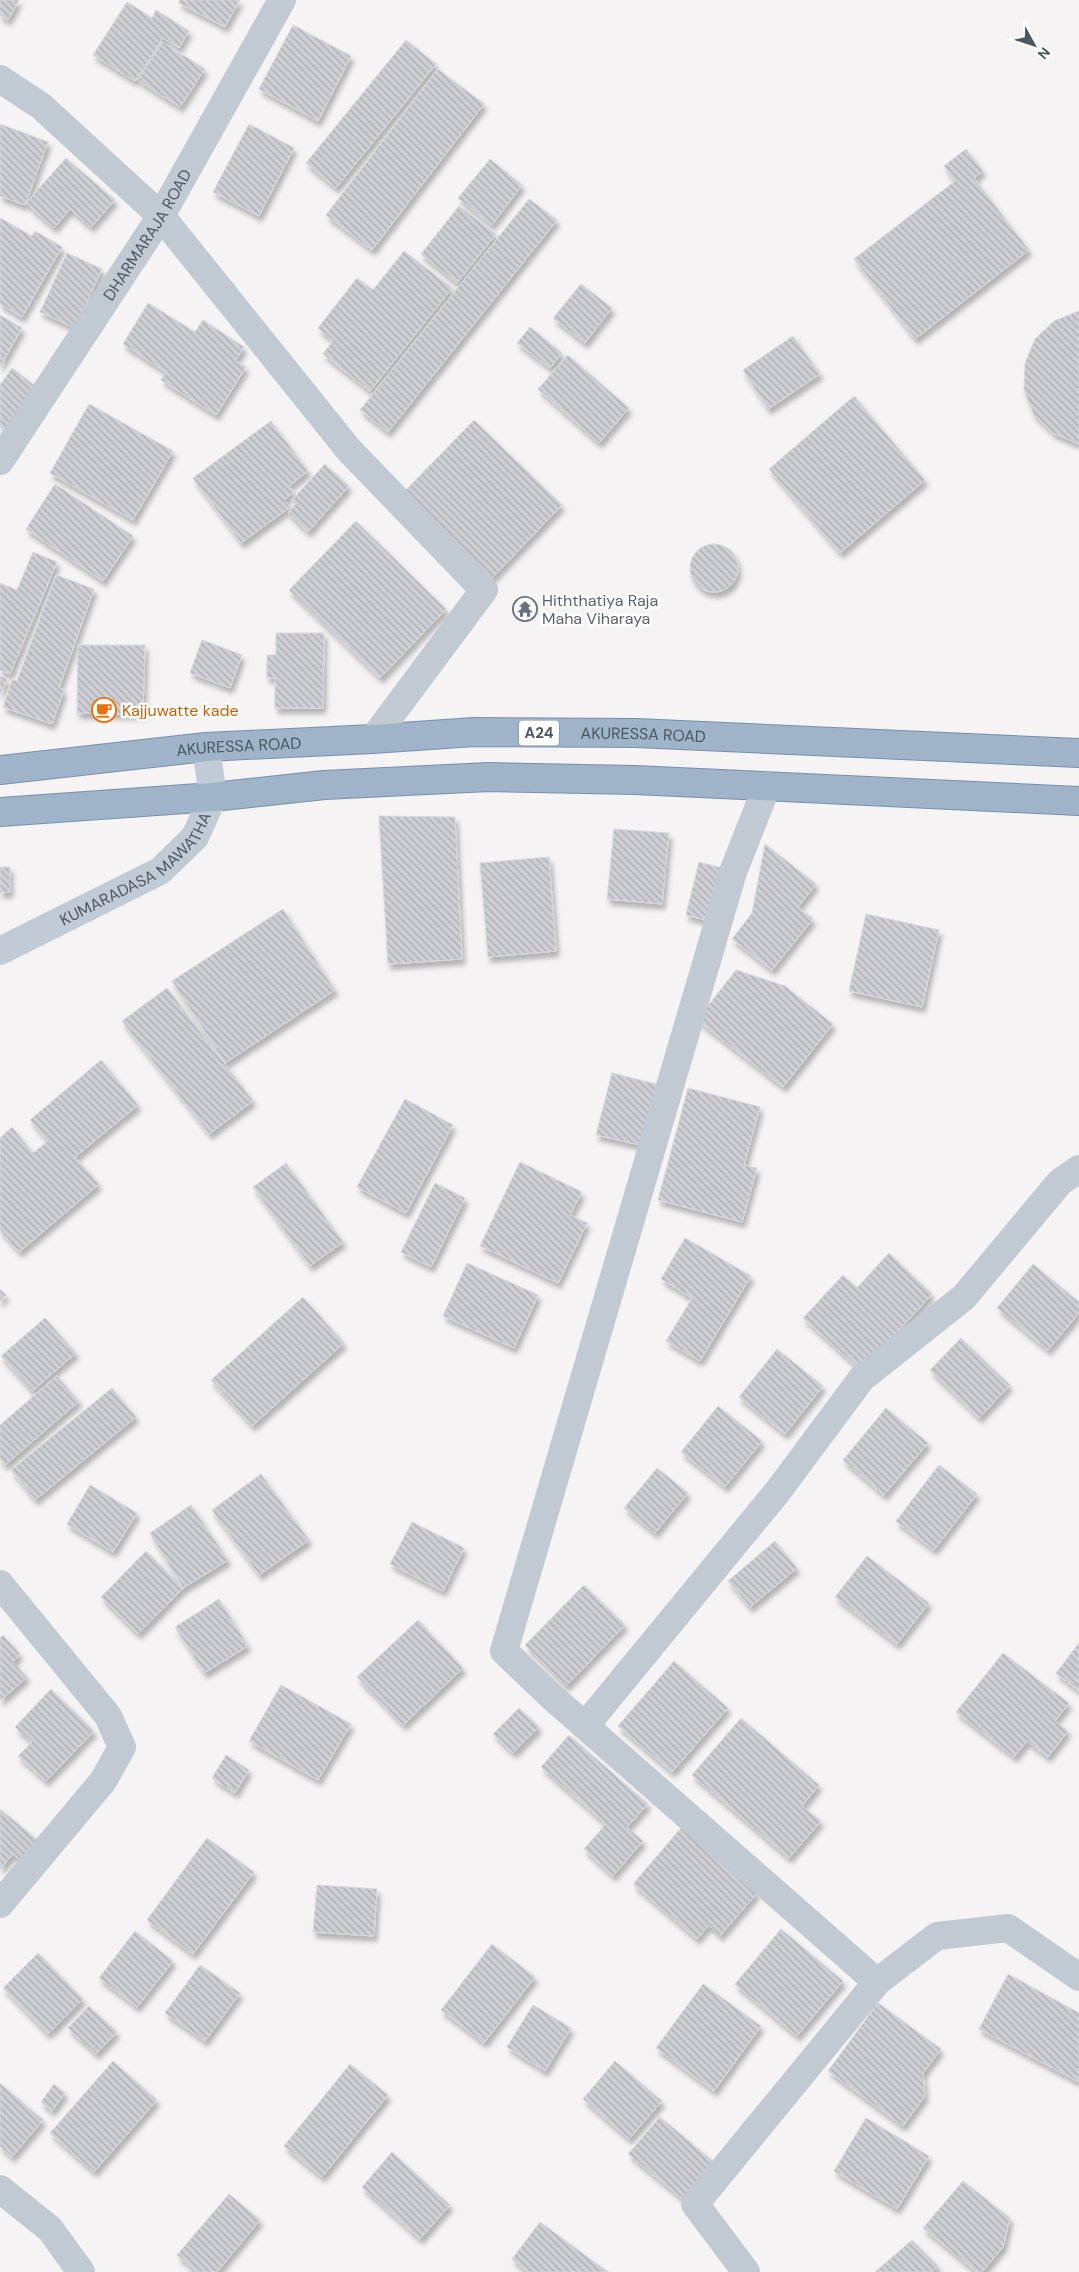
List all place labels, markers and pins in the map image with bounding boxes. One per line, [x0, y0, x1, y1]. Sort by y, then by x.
place label: Hiththatiya Raja Maha Viharaya [542, 590, 658, 629]
temple icon: Hiththatiya Raja Maha Viharaya [512, 596, 538, 622]
cafe icon: Kajjuwatte kade [91, 697, 117, 723]
place label: Kajjuwatte kade [122, 700, 239, 721]

